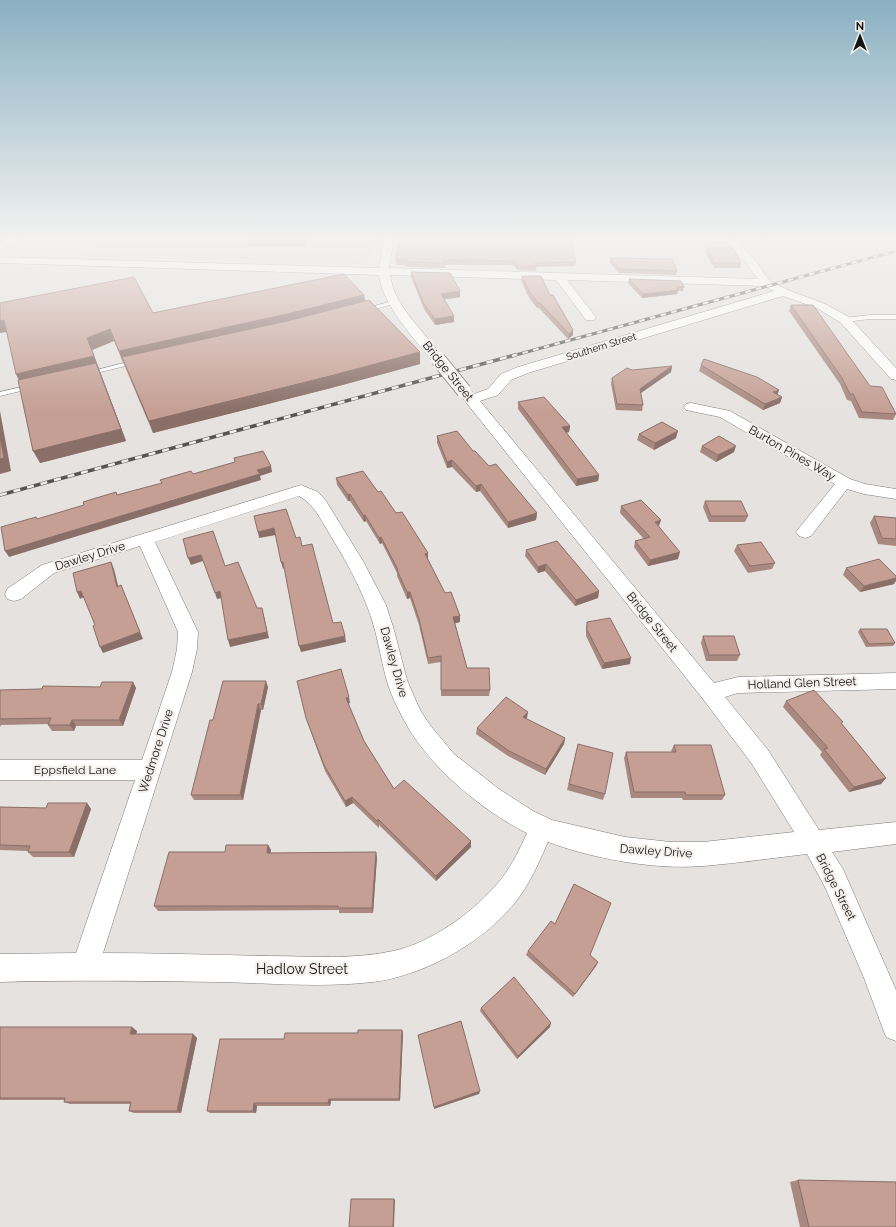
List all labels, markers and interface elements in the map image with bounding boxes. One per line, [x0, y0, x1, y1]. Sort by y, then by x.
north arrow [840, 16, 880, 56]
text: N [856, 20, 864, 33]
street label: Southern Street [565, 330, 638, 362]
street label: Bridge Street [420, 338, 476, 404]
street label: Burton Pines Way [746, 422, 838, 484]
street label: Dawley Drive [53, 539, 127, 573]
street label: Bridge Street [624, 589, 680, 655]
street label: Dawley Drive [377, 625, 411, 699]
street label: Holland Glen Street [747, 674, 857, 692]
street label: Wedmore Drive [136, 707, 176, 795]
street label: Eppsfield Lane [34, 763, 116, 777]
street label: Dawley Drive [619, 841, 693, 861]
street label: Bridge Street [813, 851, 859, 923]
street label: Hadlow Street [256, 961, 348, 977]

